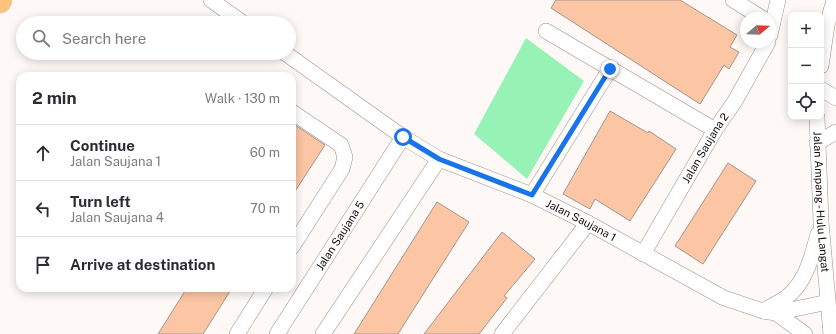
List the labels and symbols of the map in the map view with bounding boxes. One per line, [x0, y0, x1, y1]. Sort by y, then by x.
north arrow [740, 12, 776, 48]
route end [601, 60, 619, 78]
street label: Jalan Saujana 2 [680, 110, 731, 185]
route start [394, 128, 412, 146]
street label: Jalan Ampang - Hulu Langat [812, 131, 831, 273]
street label: Jalan Saujana 1 [544, 197, 618, 243]
street label: Jalan Saujana 5 [313, 199, 367, 272]

